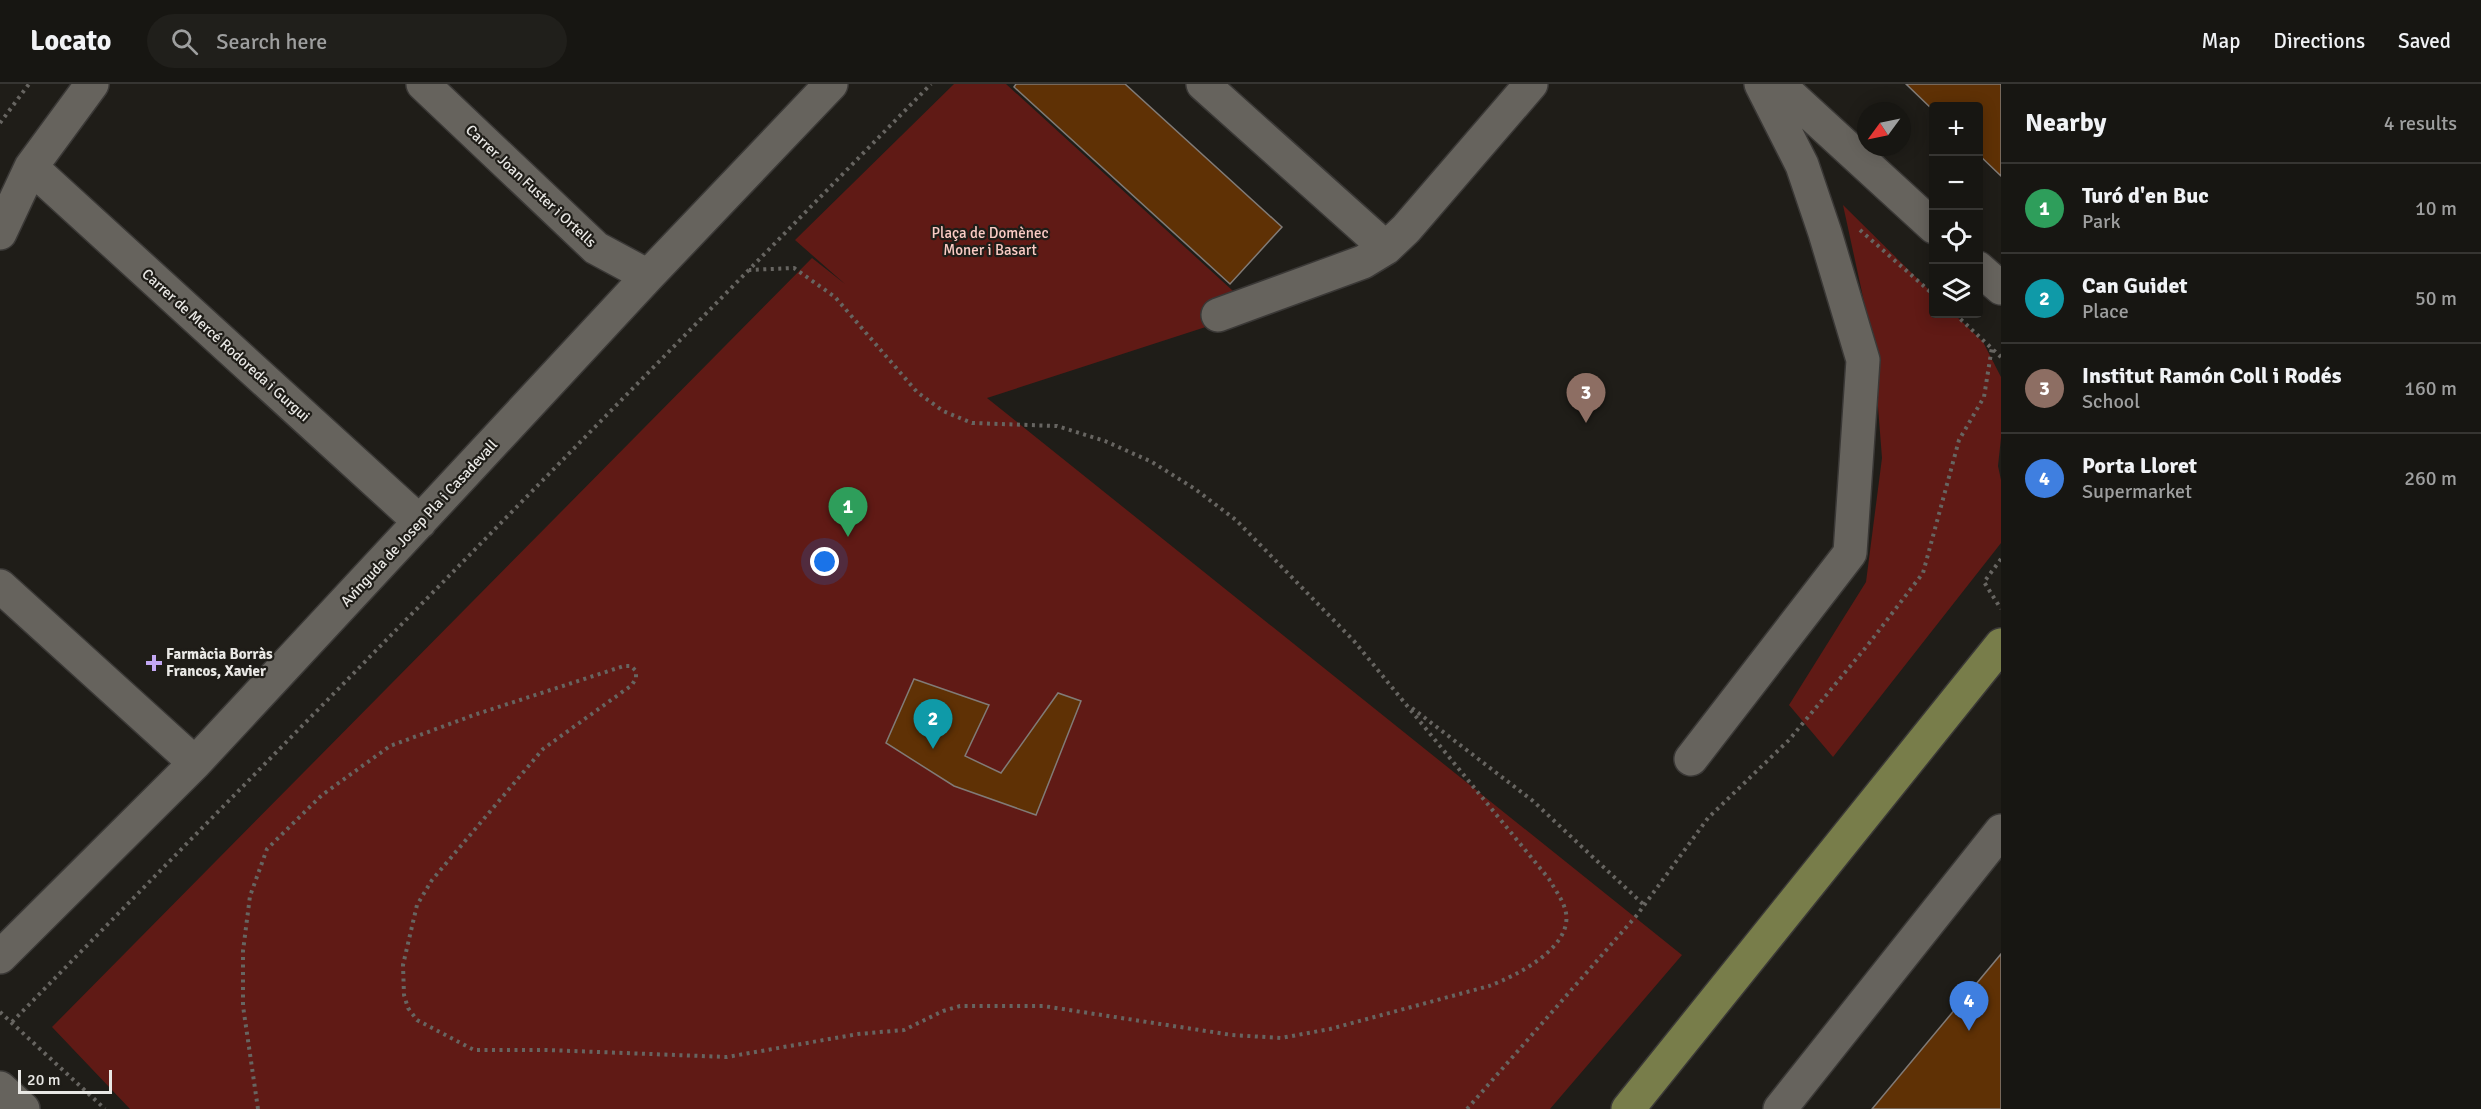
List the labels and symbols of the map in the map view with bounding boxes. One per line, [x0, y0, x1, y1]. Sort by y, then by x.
north arrow [1857, 102, 1911, 156]
street label: Carrer Joan Fuster i Ortells [462, 121, 600, 251]
park label: Plaça de Domènec Moner i Basart [932, 224, 1048, 259]
street label: Carrer de Mercé Rodoreda i Gurgui [138, 265, 314, 425]
pin: 3 [1566, 374, 1606, 423]
street label: Avinguda de Josep Pla i Casadevall [337, 436, 501, 610]
pin: 1 [828, 488, 868, 537]
your location [810, 547, 839, 576]
place label: Farmàcia Borràs Francos, Xavier [166, 645, 273, 680]
marker: Farmàcia Borràs Francos, Xavier [147, 656, 161, 670]
pin: 2 [914, 700, 952, 749]
pin: 4 [1950, 982, 1988, 1031]
scale bar [18, 1067, 112, 1094]

